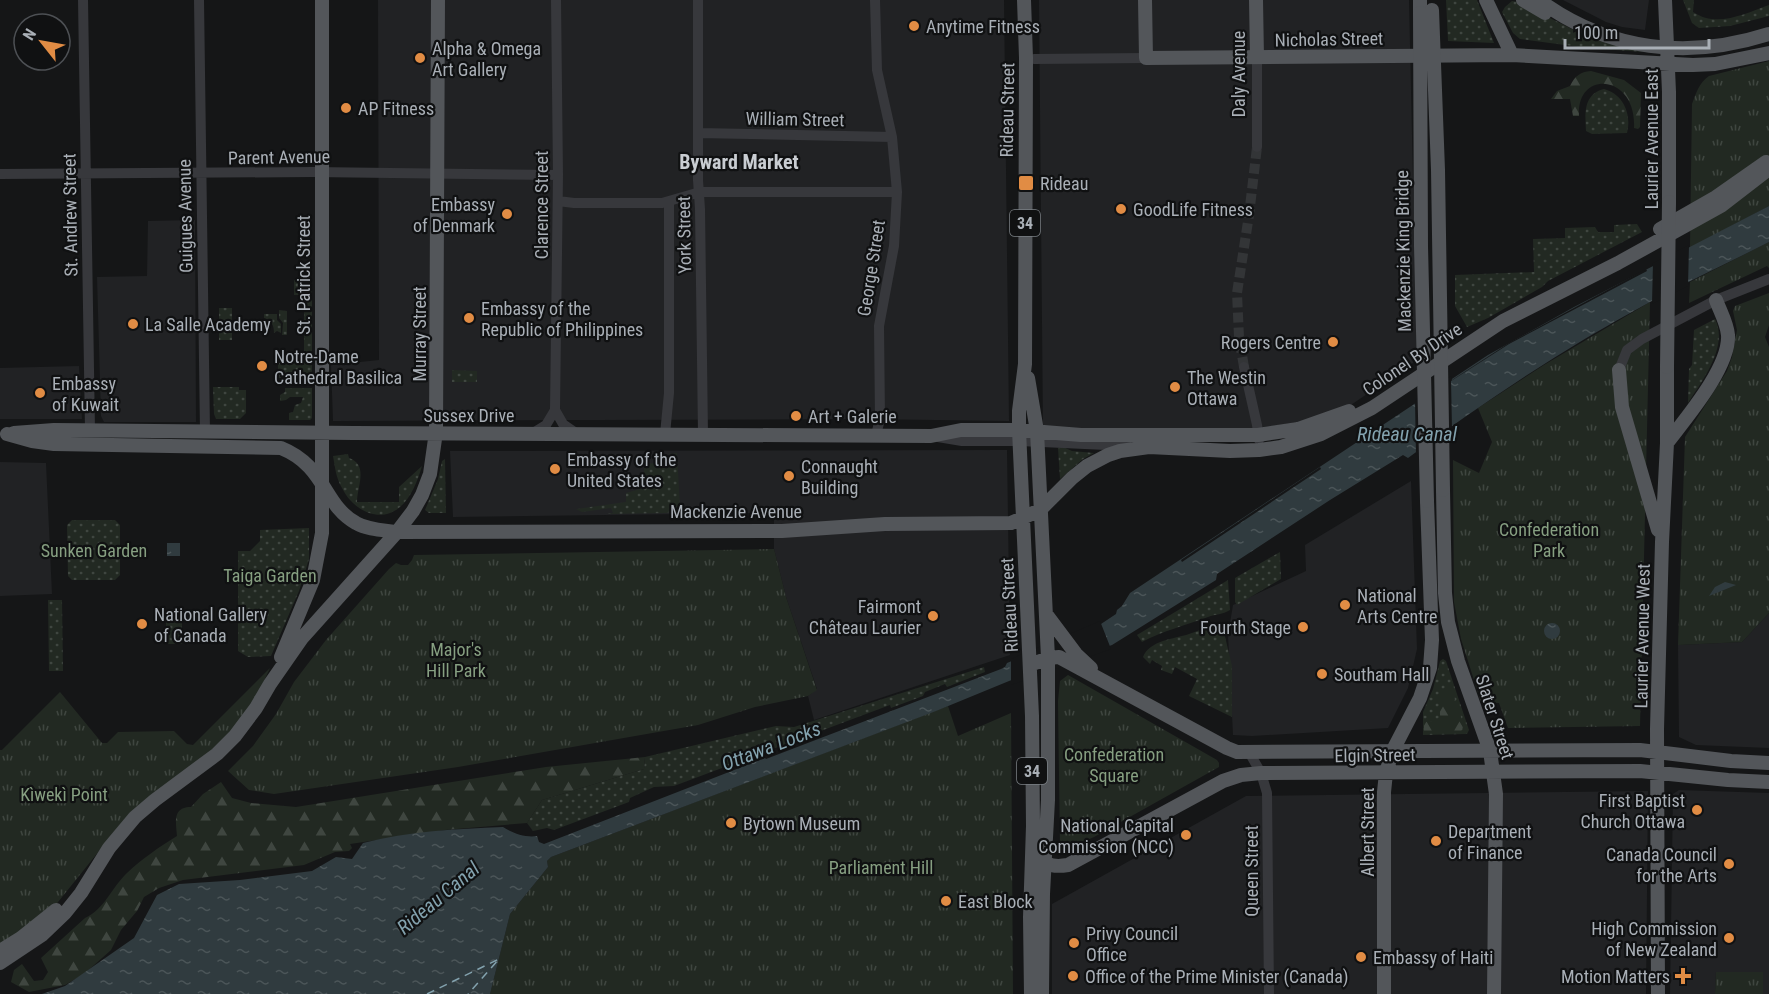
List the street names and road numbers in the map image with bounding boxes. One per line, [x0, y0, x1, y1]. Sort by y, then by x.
street label: Nicholas Street [1275, 28, 1383, 50]
street label: Daly Avenue [1228, 31, 1249, 117]
street label: Rideau Street [996, 62, 1018, 158]
street label: Laurier Avenue East [1641, 69, 1662, 209]
street label: William Street [745, 108, 845, 130]
street label: Parent Avenue [228, 146, 330, 168]
street label: Clarence Street [531, 151, 552, 259]
street label: St. Andrew Street [58, 153, 82, 277]
street label: Guigues Avenue [174, 159, 196, 273]
street label: Mackenzie King Bridge [1391, 170, 1415, 332]
street label: York Street [673, 196, 695, 274]
road number: 34 [1010, 210, 1040, 236]
street label: St. Patrick Street [293, 215, 314, 335]
street label: George Street [853, 218, 889, 318]
street label: Murray Street [409, 286, 430, 382]
street label: Colonel By Drive [1358, 318, 1466, 400]
street label: Sussex Drive [424, 405, 514, 426]
street label: Mackenzie Avenue [670, 501, 802, 522]
street label: Rideau Street [996, 557, 1022, 653]
street label: Laurier Avenue West [1630, 563, 1654, 709]
street label: Slater Street [1471, 672, 1519, 762]
street label: Elgin Street [1334, 744, 1416, 766]
road number: 34 [1017, 758, 1047, 784]
street label: Albert Street [1357, 787, 1378, 877]
street label: Queen Street [1241, 825, 1262, 917]

